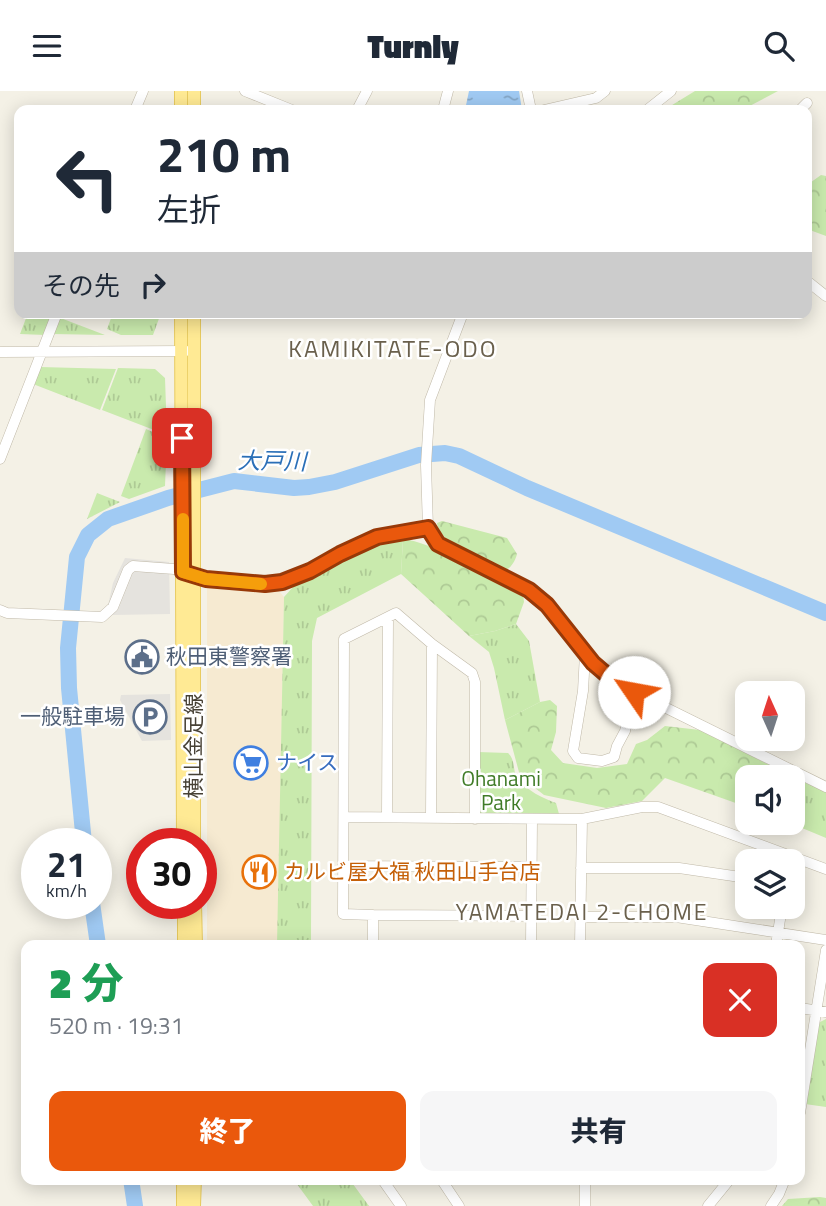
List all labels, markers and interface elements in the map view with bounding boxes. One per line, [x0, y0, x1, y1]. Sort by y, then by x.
text: Turnly [367, 22, 459, 70]
icon: menu [28, 27, 66, 65]
icon: search [760, 27, 798, 65]
text: 210 m [157, 116, 291, 191]
icon: left [42, 133, 133, 224]
text: 左折 [157, 185, 221, 233]
text: その先 [42, 266, 120, 305]
icon: right [134, 266, 172, 304]
district label: KAMIKITATE-ODO [288, 330, 498, 366]
pin [152, 408, 212, 468]
icon: arrive [163, 419, 201, 457]
water label: 大戸川 [237, 442, 310, 479]
public building icon: 秋田東警察署 [123, 638, 161, 676]
place label: 秋田東警察署 [166, 640, 292, 672]
position arrow [597, 655, 671, 729]
north arrow [735, 681, 805, 751]
map controls [735, 681, 805, 919]
street label: 横山金足線 [177, 694, 209, 799]
parking icon: 一般駐車場 [131, 698, 169, 736]
place label: 一般駐車場 [20, 700, 125, 732]
supermarket icon: ナイス [232, 744, 270, 782]
place label: ナイス [276, 746, 338, 778]
park label: Ohanami Park [461, 762, 541, 818]
button: sound [735, 765, 805, 835]
speed limit sign: 30 [126, 828, 217, 919]
text: 21 [47, 837, 86, 891]
button: layers [735, 849, 805, 919]
restaurant icon: カルビ屋大福 秋田山手台店 [240, 853, 278, 891]
place label: カルビ屋大福 秋田山手台店 [284, 855, 541, 887]
text: km/h [46, 877, 87, 904]
district label: YAMATEDAI 2-CHOME [456, 894, 708, 929]
text: 2 分 [49, 950, 123, 1014]
button: close [703, 963, 777, 1037]
text: 520 m · 19:31 [49, 1008, 184, 1043]
button: 終了 [49, 1091, 406, 1171]
button: 共有 [420, 1091, 777, 1171]

